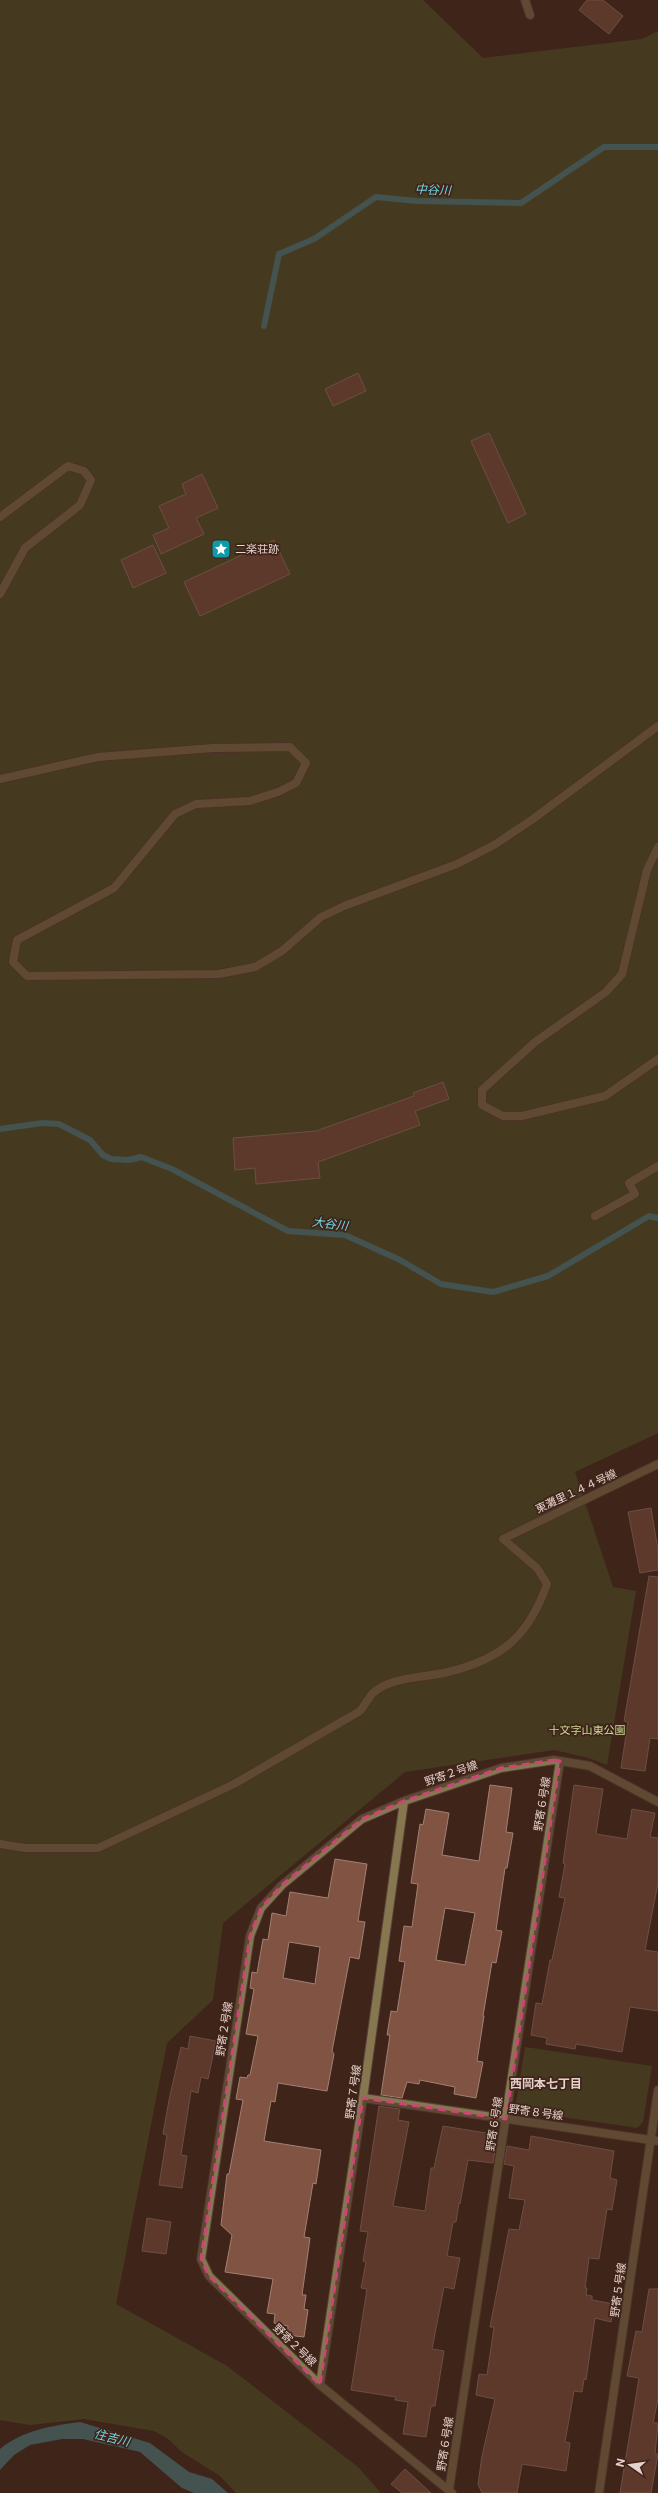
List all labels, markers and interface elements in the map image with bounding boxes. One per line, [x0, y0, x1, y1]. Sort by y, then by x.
water label: 中谷川 [415, 182, 453, 198]
place icon: 二楽荘跡 [210, 538, 232, 560]
place label: 二楽荘跡 [235, 543, 279, 555]
water label: 大谷川 [311, 1215, 351, 1233]
street label: 東灘里１４４号線 [534, 1467, 618, 1515]
park label: 十文字山東公園 [549, 1724, 626, 1736]
street label: 野寄２号線 [423, 1758, 479, 1788]
street label: 野寄６号線 [532, 1776, 552, 1832]
street label: 野寄２号線 [214, 2001, 234, 2057]
street label: 野寄７号線 [343, 2064, 363, 2120]
district label: 西岡本七丁目 [510, 2077, 582, 2091]
street label: 野寄６号線 [484, 2096, 504, 2152]
street label: 野寄８号線 [508, 2102, 564, 2122]
street label: 野寄５号線 [608, 2262, 628, 2318]
street label: 野寄２号線 [271, 2322, 319, 2368]
street label: 野寄６号線 [435, 2416, 455, 2472]
water label: 住吉川 [93, 2427, 133, 2450]
north arrow [610, 2445, 650, 2485]
text: N [613, 2457, 627, 2468]

